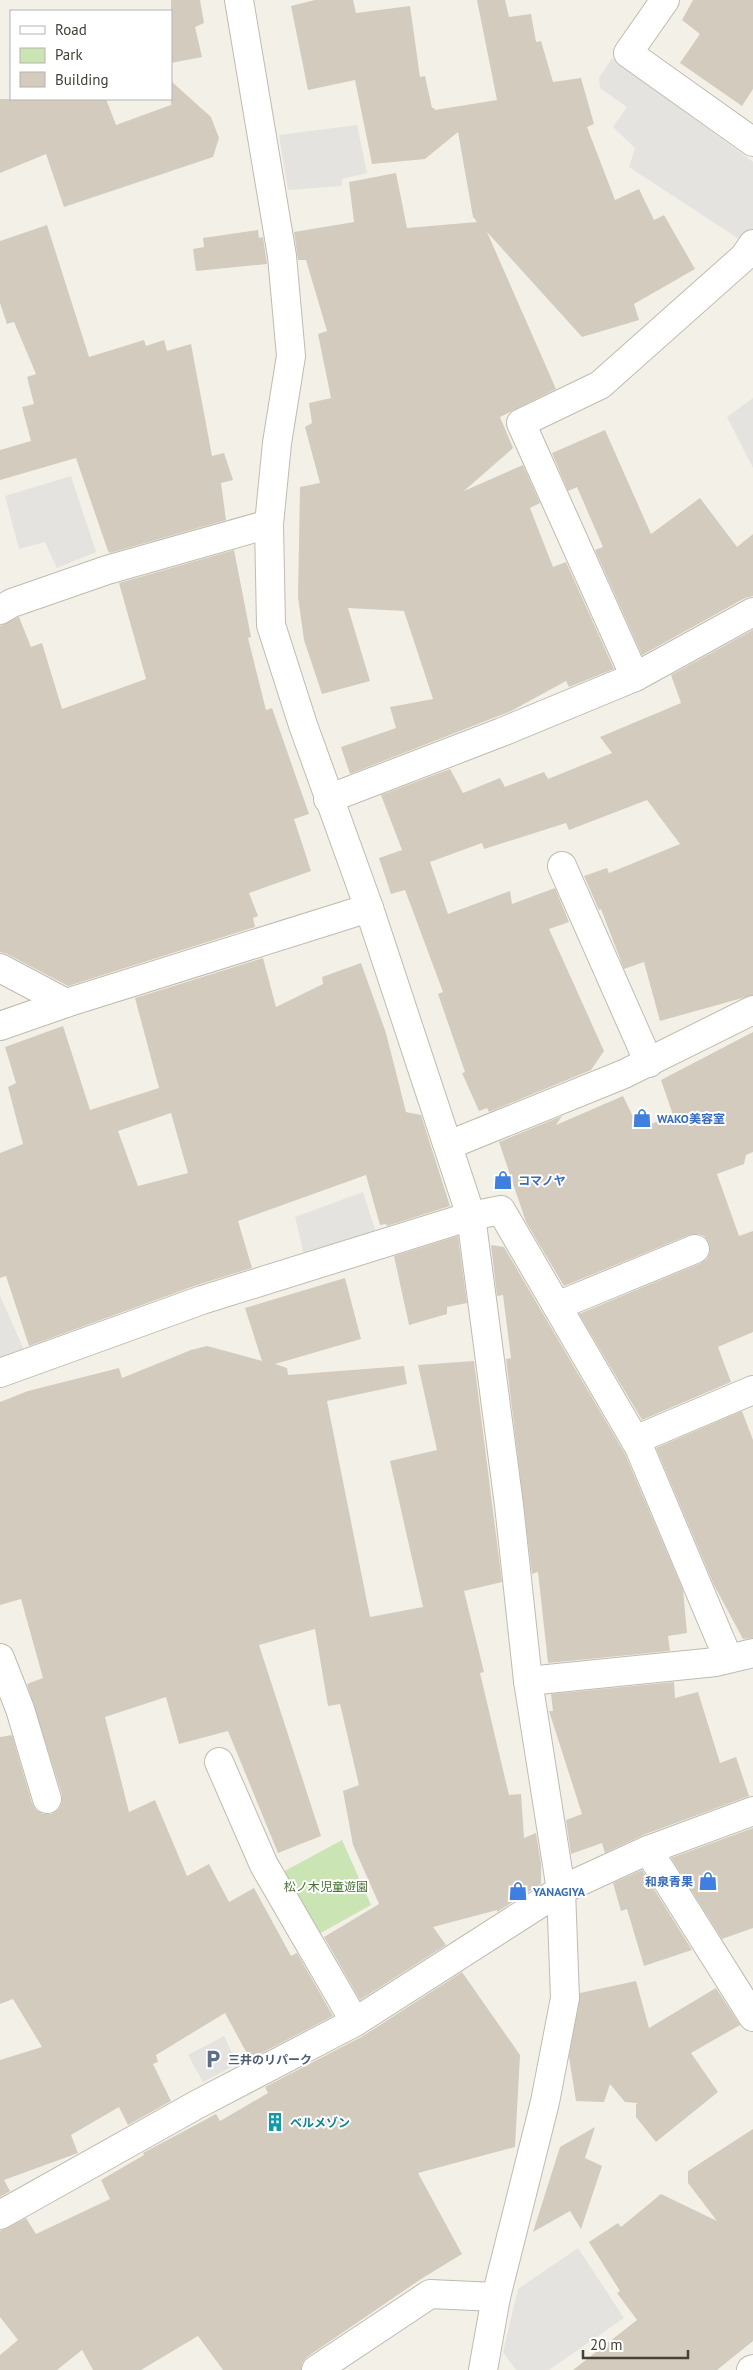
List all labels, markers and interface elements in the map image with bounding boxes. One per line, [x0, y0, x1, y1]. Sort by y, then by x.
legend [10, 10, 172, 100]
text: Road [55, 20, 87, 39]
text: Park [55, 45, 83, 64]
text: Building [55, 70, 109, 89]
shop icon: WAKO美容室 [631, 1107, 653, 1129]
place label: WAKO美容室 [657, 1111, 725, 1126]
shop icon: コマノヤ [492, 1169, 514, 1191]
place label: コマノヤ [518, 1173, 566, 1188]
shop icon: 和泉青果 [697, 1870, 719, 1892]
place label: 和泉青果 [645, 1874, 693, 1889]
park label: 松ノ木児童遊園 [284, 1879, 368, 1894]
shop icon: YANAGIYA [507, 1880, 529, 1902]
place label: YANAGIYA [532, 1884, 586, 1899]
parking icon: 三井のリパーク [202, 2048, 224, 2070]
place label: 三井のリパーク [228, 2052, 312, 2067]
building icon: ベルメゾン [264, 2111, 286, 2133]
place label: ベルメゾン [290, 2115, 350, 2130]
scale bar [583, 2328, 688, 2360]
text: 20 m [590, 2335, 623, 2354]

